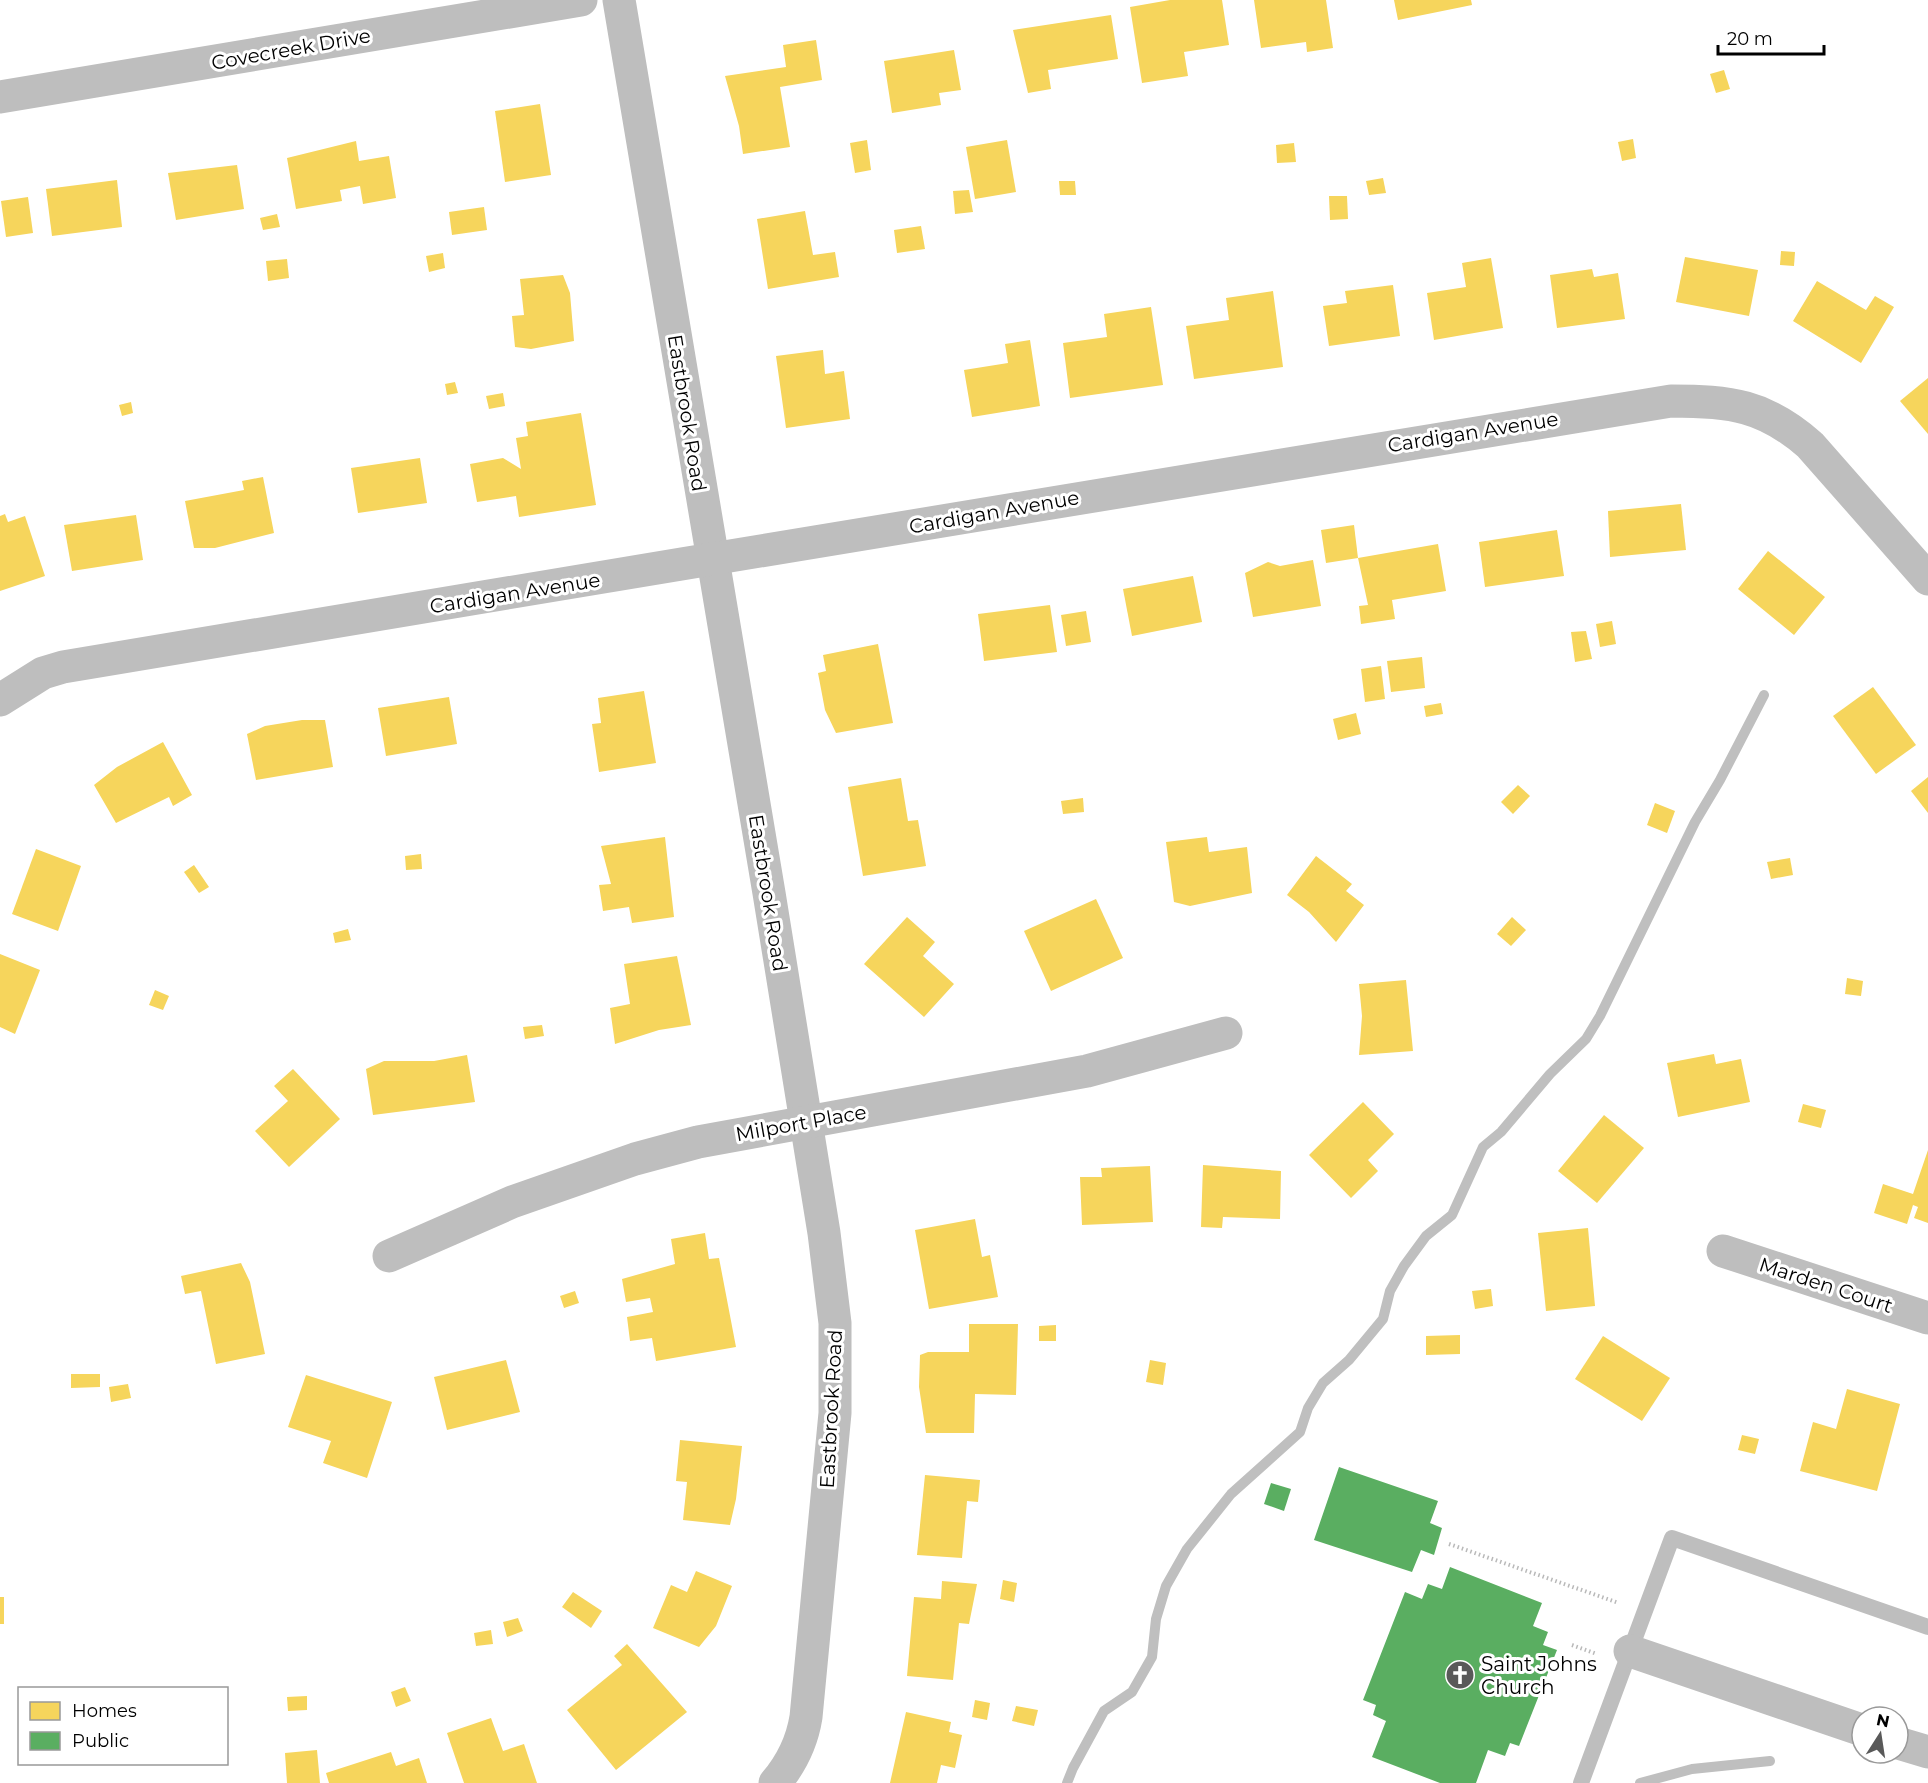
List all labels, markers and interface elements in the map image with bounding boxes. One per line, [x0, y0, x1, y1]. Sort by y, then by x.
scale bar [1718, 18, 1824, 56]
street label: Covecreek Drive [209, 23, 373, 75]
text: 20 m [1727, 28, 1773, 50]
street label: Eastbrook Road [663, 333, 711, 493]
street label: Cardigan Avenue [1386, 407, 1560, 457]
street label: Cardigan Avenue [907, 485, 1081, 539]
street label: Cardigan Avenue [428, 568, 602, 618]
street label: Eastbrook Road [744, 813, 792, 973]
street label: Milport Place [734, 1100, 868, 1146]
street label: Marden Court [1756, 1252, 1896, 1318]
street label: Eastbrook Road [815, 1329, 847, 1489]
place label: Saint Johns Church [1481, 1652, 1597, 1699]
church icon: Saint Johns Church [1444, 1659, 1476, 1691]
legend [18, 1687, 228, 1765]
text: Homes [72, 1700, 137, 1722]
north arrow [1850, 1705, 1910, 1765]
text: N [1875, 1710, 1891, 1731]
text: Public [72, 1730, 129, 1752]

